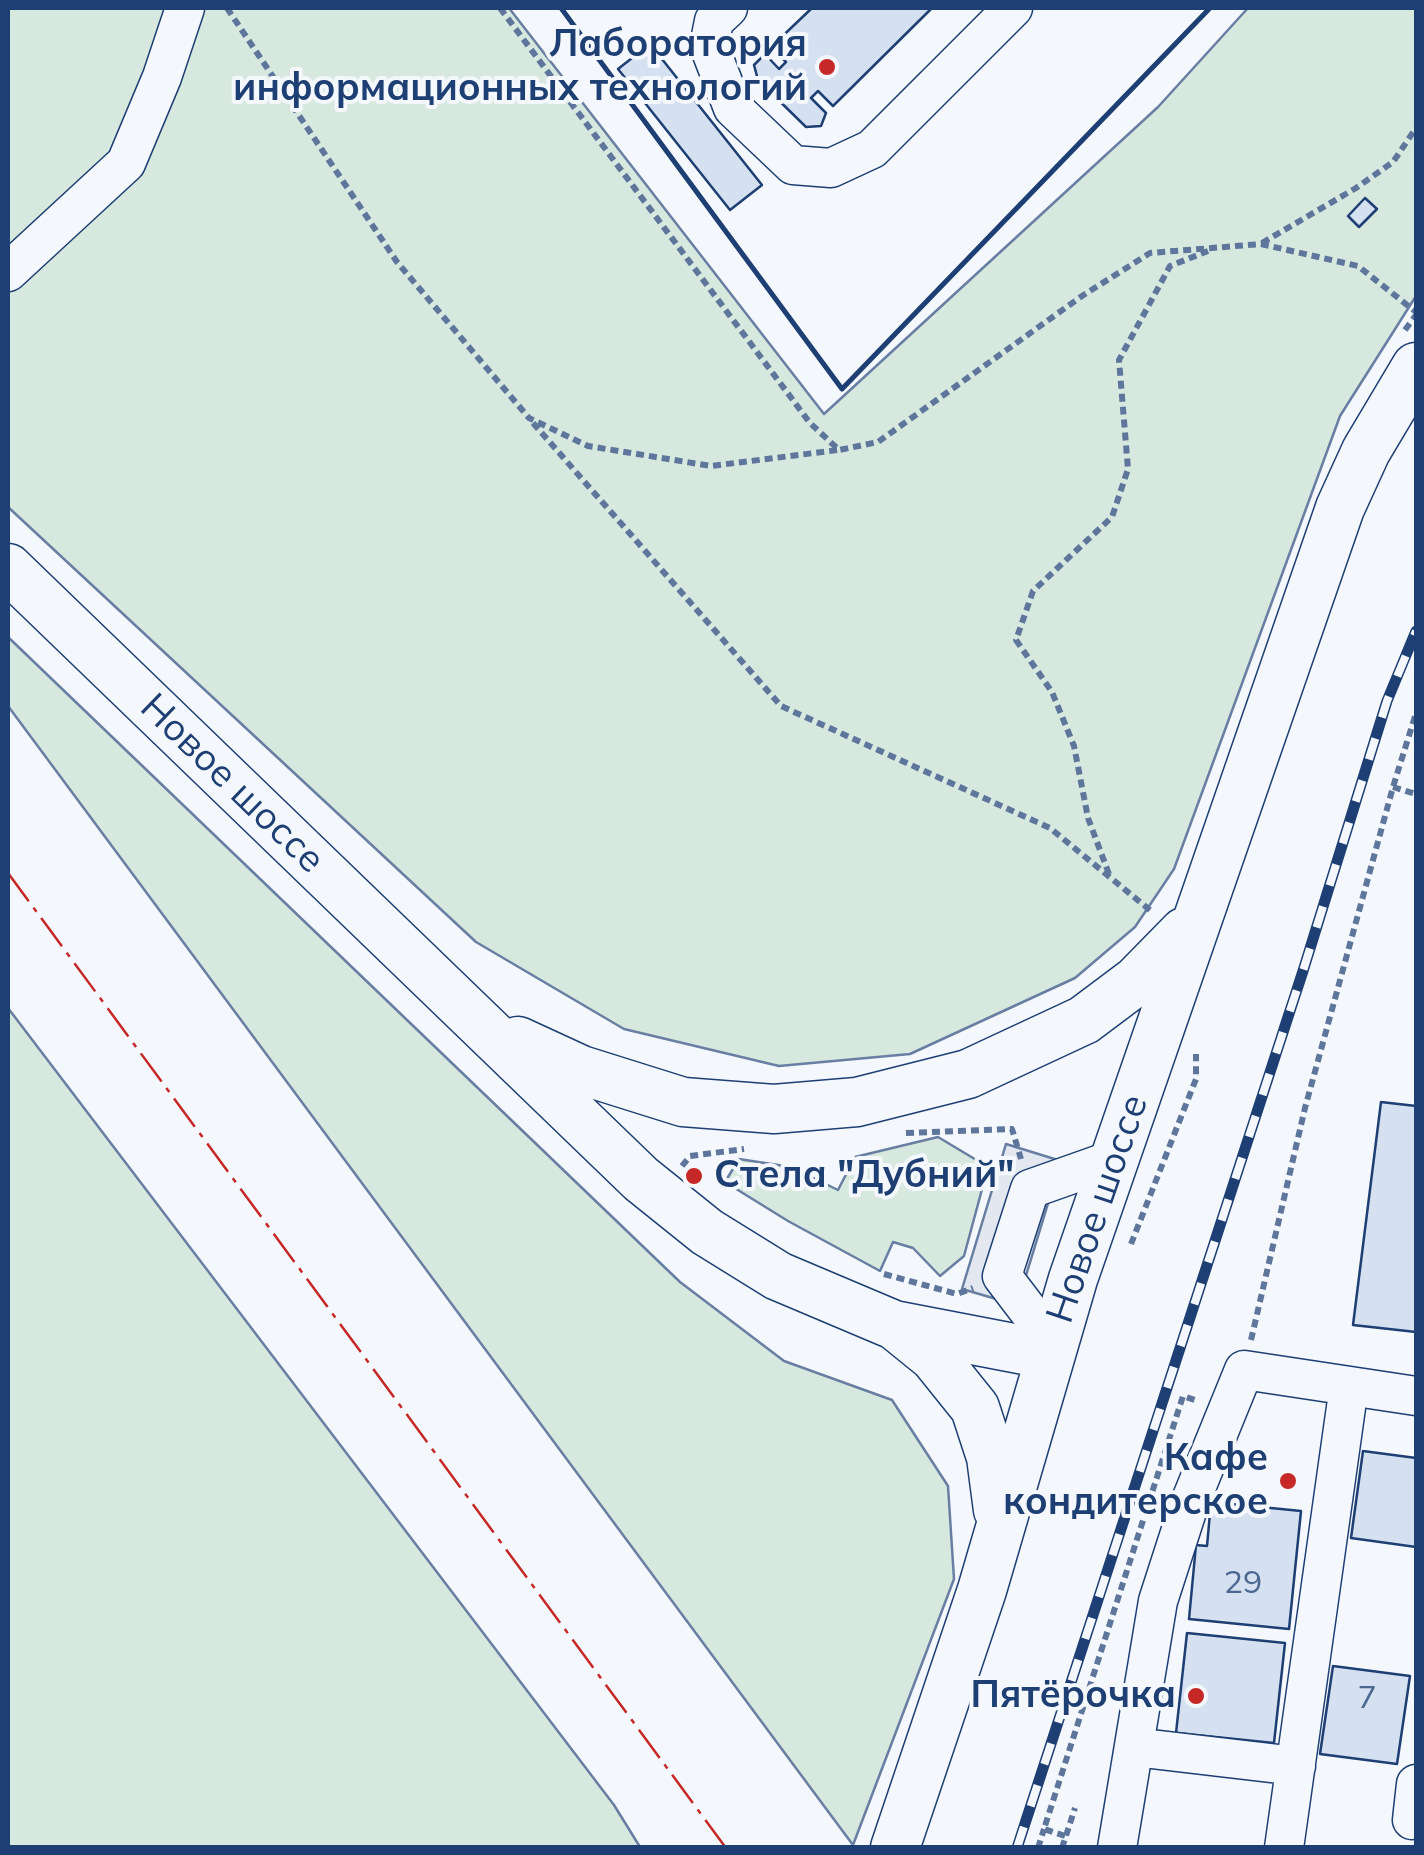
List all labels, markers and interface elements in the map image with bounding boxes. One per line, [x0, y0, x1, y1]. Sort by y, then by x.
place label: Лаборатория информационных технологий [233, 22, 807, 111]
marker: Лаборатория информационных технологий [816, 56, 838, 78]
street label: Новое шоссе [131, 685, 333, 883]
street label: Новое шоссе [1038, 1089, 1158, 1329]
place label: Стела "Дубний" [714, 1153, 1014, 1199]
marker: Стела "Дубний" [683, 1165, 705, 1187]
place label: Кафе кондитерское [1003, 1436, 1268, 1526]
marker: Кафе кондитерское [1277, 1470, 1299, 1492]
house number: 29 [1224, 1564, 1262, 1602]
place label: Пятёрочка [970, 1673, 1176, 1719]
house number: 7 [1357, 1679, 1377, 1717]
marker: Пятёрочка [1185, 1685, 1207, 1707]

